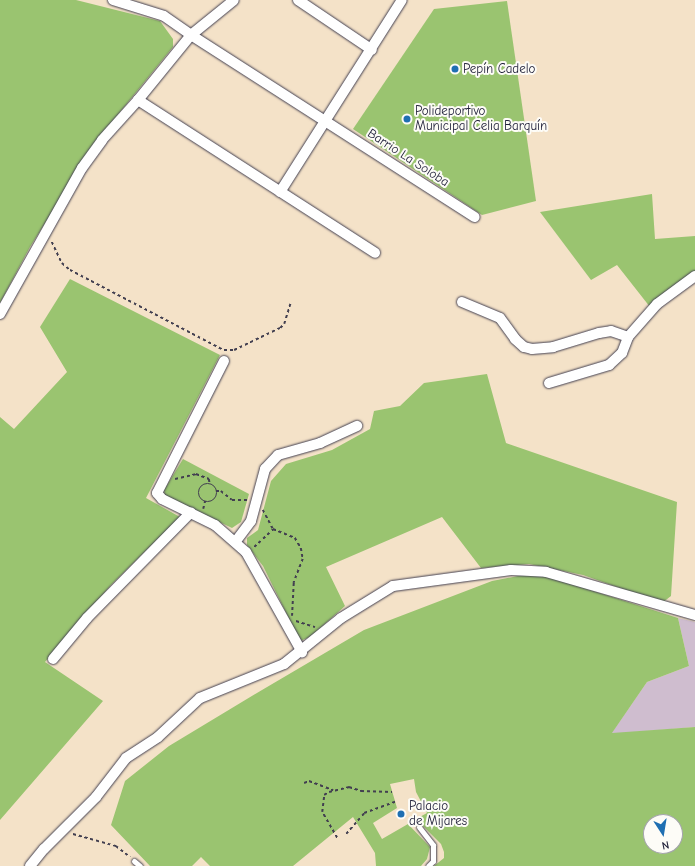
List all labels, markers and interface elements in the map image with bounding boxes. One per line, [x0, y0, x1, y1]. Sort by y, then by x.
place label: Pepín Cadelo [463, 61, 535, 77]
marker: Pepín Cadelo [450, 64, 460, 74]
place label: Polideportivo Municipal Celia Barquín [415, 104, 547, 135]
marker: Polideportivo Municipal Celia Barquín [402, 114, 412, 124]
street label: Barrio La Soloba [364, 126, 452, 190]
place label: Palacio de Mijares [409, 799, 467, 830]
marker: Palacio de Mijares [396, 809, 406, 819]
north arrow [643, 814, 683, 854]
text: N [661, 838, 670, 852]

